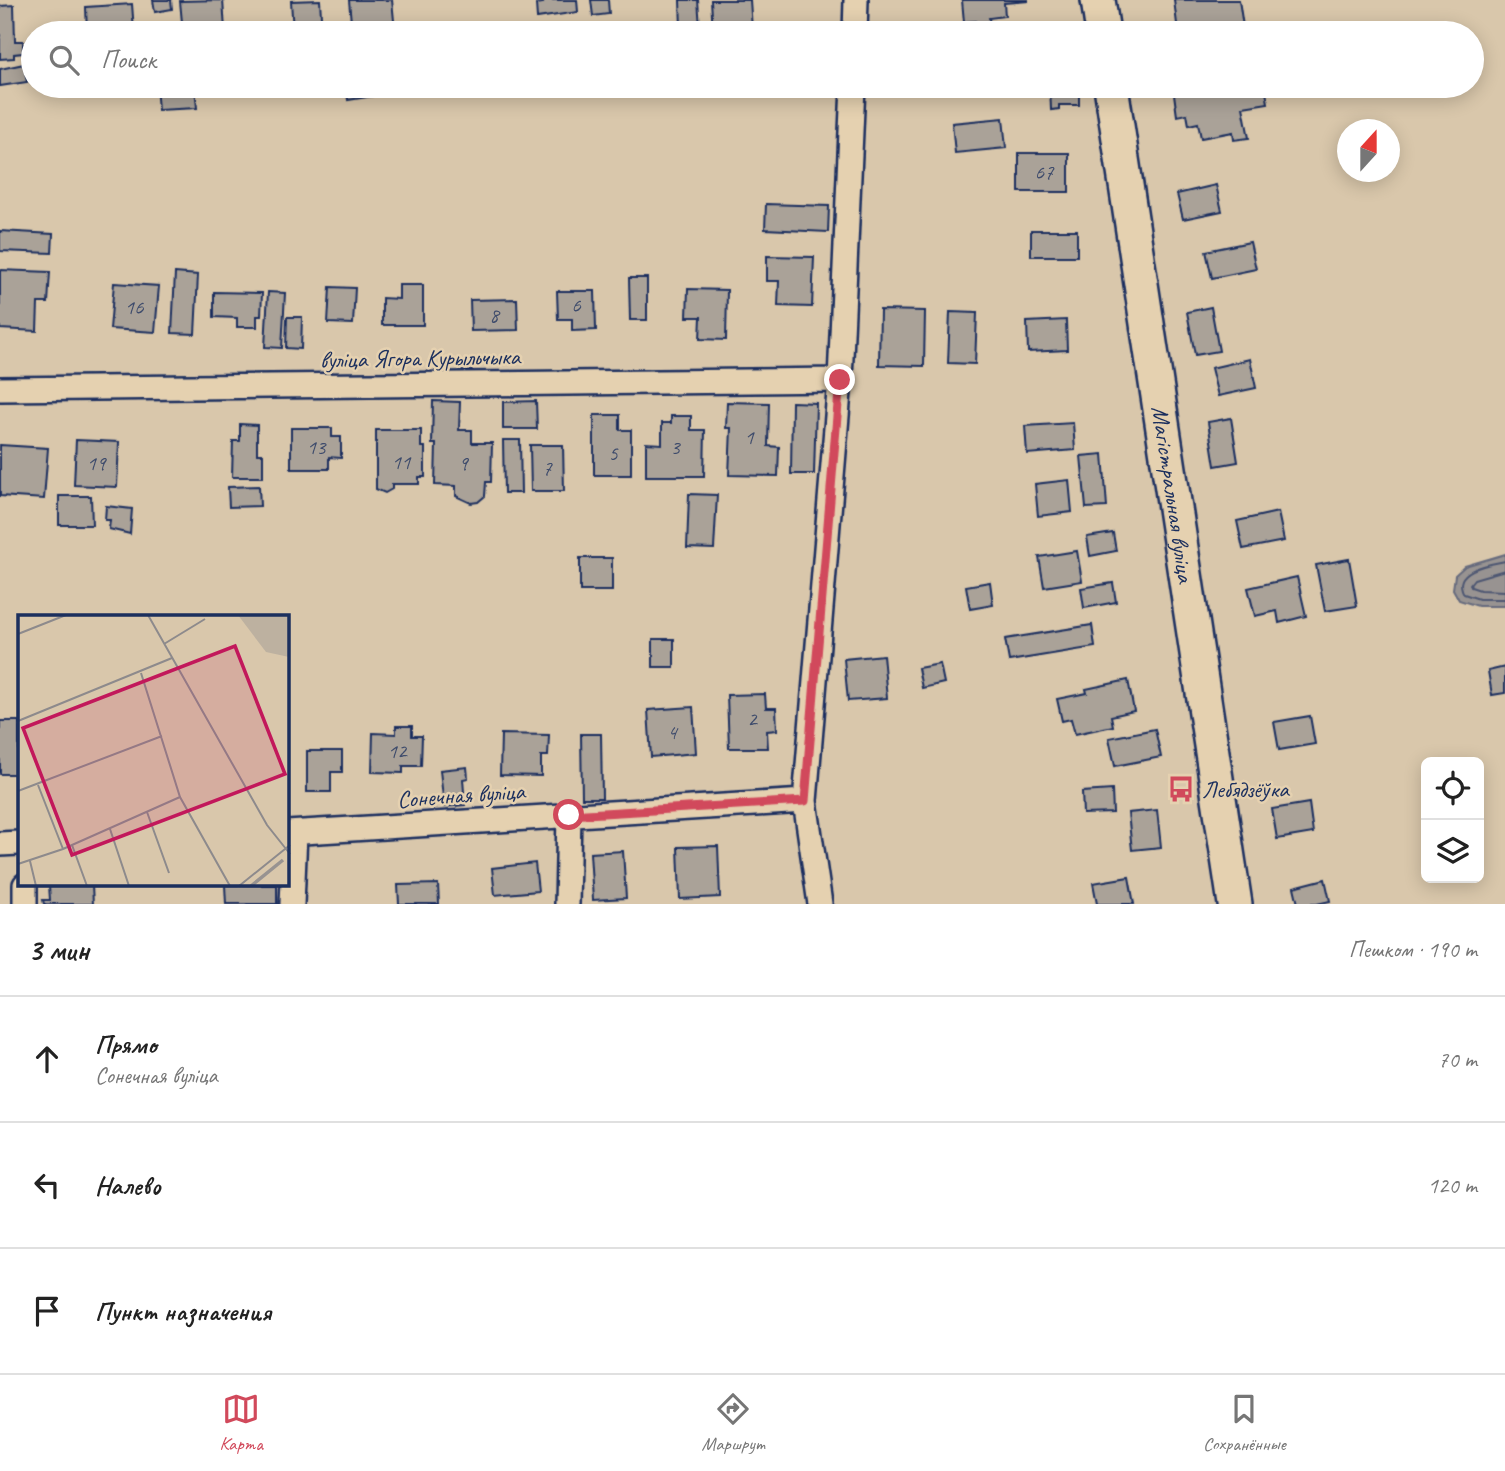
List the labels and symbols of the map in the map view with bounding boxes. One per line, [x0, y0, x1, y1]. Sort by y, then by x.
north arrow [1337, 119, 1400, 182]
house number: 67 [1035, 159, 1055, 185]
house number: 6 [571, 292, 581, 318]
house number: 16 [125, 294, 144, 320]
house number: 8 [489, 302, 501, 328]
street label: вуліца Ягора Курыльчыка [320, 341, 522, 375]
route end [824, 364, 855, 395]
street label: Магістральная вуліца [1145, 404, 1201, 586]
house number: 1 [744, 424, 755, 450]
house number: 13 [307, 434, 327, 460]
house number: 3 [670, 434, 681, 460]
house number: 5 [608, 440, 619, 466]
house number: 11 [392, 449, 412, 475]
house number: 19 [87, 450, 107, 476]
house number: 9 [458, 450, 469, 476]
house number: 7 [542, 455, 553, 481]
inset map [18, 615, 289, 886]
house number: 2 [747, 706, 758, 732]
house number: 4 [667, 719, 679, 745]
house number: 12 [388, 738, 408, 764]
bus stop icon: Лебядзёўка [1166, 774, 1196, 804]
place label: Лебядзёўка [1202, 774, 1290, 804]
street label: Сонечная вуліца [396, 775, 527, 814]
route start [553, 799, 584, 830]

